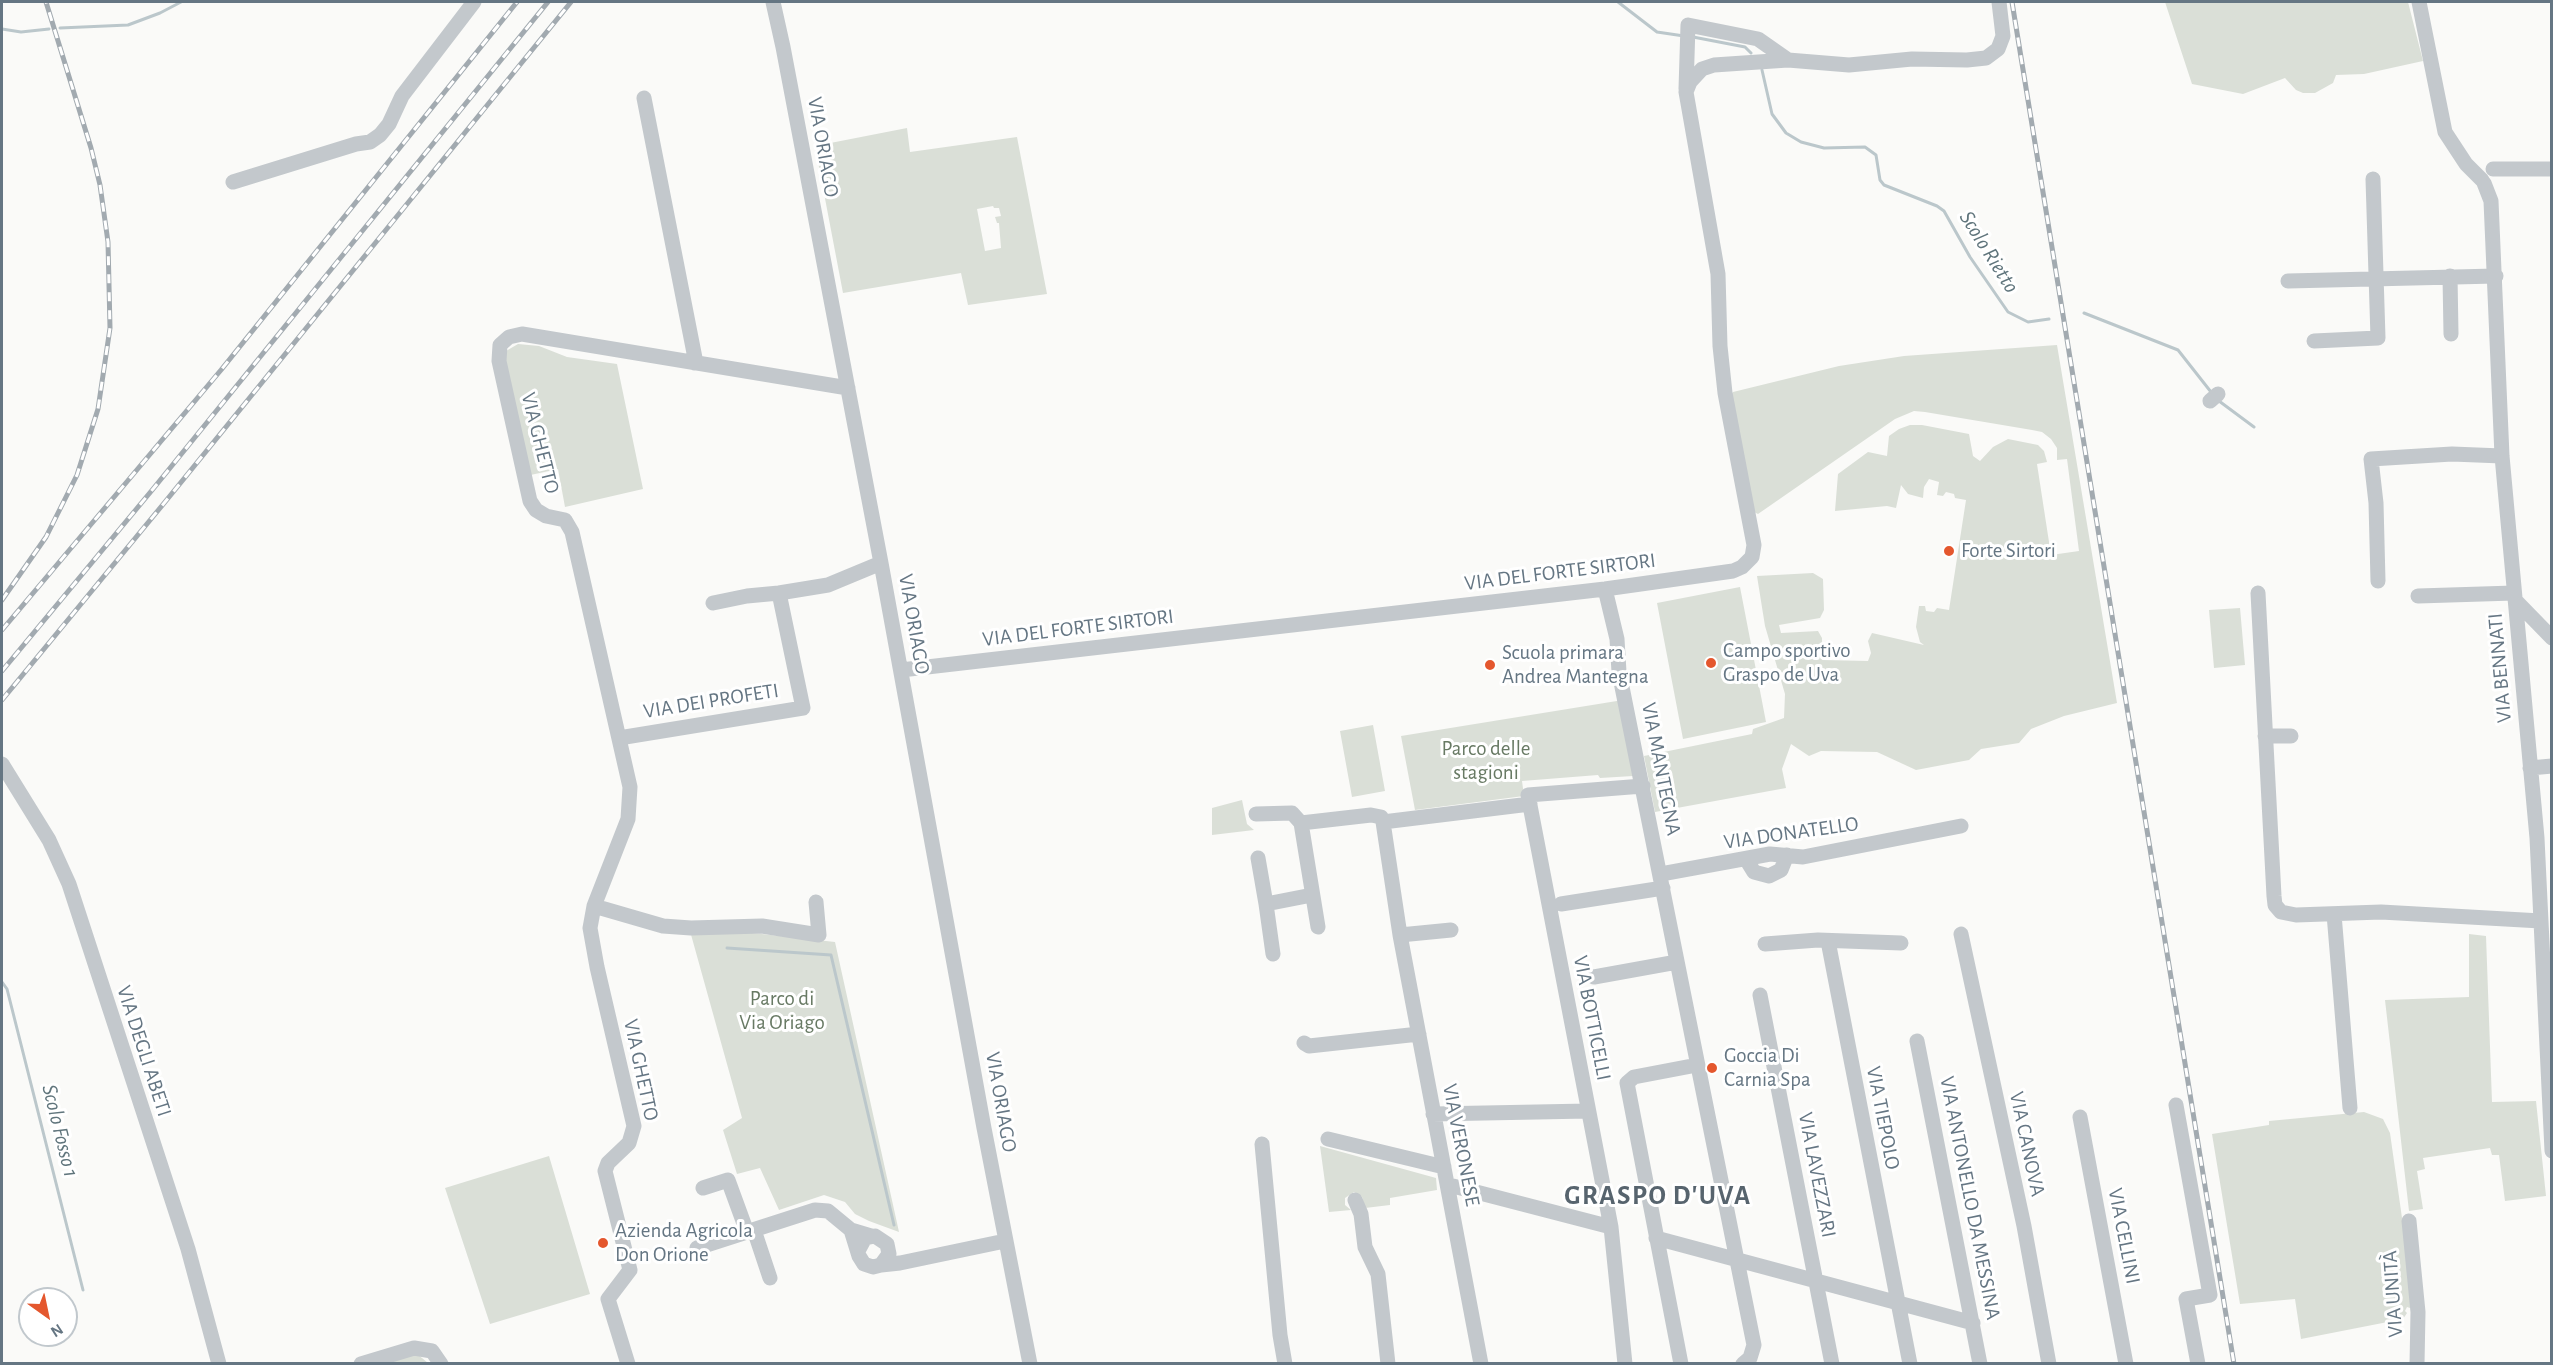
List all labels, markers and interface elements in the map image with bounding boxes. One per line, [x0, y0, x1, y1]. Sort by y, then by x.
street label: VIA ORIAGO [802, 95, 844, 199]
water label: Scolo Rietto [1954, 206, 2024, 298]
street label: VIA GHETTO [515, 390, 565, 496]
place label: Forte Sirtori [1961, 538, 2056, 564]
marker: Forte Sirtori [1942, 544, 1956, 558]
street label: VIA DEL FORTE SIRTORI [1463, 548, 1657, 596]
street label: VIA ORIAGO [893, 572, 935, 676]
street label: VIA DEL FORTE SIRTORI [981, 604, 1175, 652]
street label: VIA BENNATI [2483, 612, 2517, 724]
place label: Campo sportivo Graspo de Uva [1723, 638, 1851, 688]
place label: Scuola primara Andrea Mantegna [1502, 640, 1649, 690]
marker: Campo sportivo Graspo de Uva [1704, 656, 1718, 670]
marker: Scuola primara Andrea Mantegna [1483, 658, 1497, 672]
street label: VIA DEI PROFETI [642, 678, 780, 724]
street label: VIA MANTEGNA [1636, 700, 1686, 838]
park label: Parco delle stagioni [1441, 736, 1531, 786]
street label: VIA DONATELLO [1722, 811, 1860, 855]
street label: VIA BOTTICELLI [1568, 953, 1616, 1083]
street label: VIA DEGLI ABETI [111, 982, 177, 1120]
park label: Parco di Via Oriago [739, 986, 825, 1036]
street label: VIA GHETTO [618, 1017, 664, 1123]
place label: Goccia Di Carnia Spa [1724, 1043, 1811, 1093]
street label: VIA ORIAGO [980, 1050, 1022, 1154]
marker: Goccia Di Carnia Spa [1705, 1061, 1719, 1075]
street label: VIA TIEPOLO [1861, 1064, 1905, 1172]
street label: VIA ANTONELLO DA MESSINA [1934, 1074, 2006, 1322]
water label: Scolo Fosso 1 [36, 1082, 84, 1180]
street label: VIA VERONESE [1437, 1082, 1485, 1208]
street label: VIA CANOVA [2004, 1089, 2050, 1199]
street label: VIA LAVEZZARI [1793, 1110, 1841, 1240]
district label: GRASPO D'UVA [1564, 1180, 1752, 1212]
street label: VIA CELLINI [2102, 1186, 2146, 1286]
place label: Azienda Agricola Don Orione [615, 1218, 753, 1268]
marker: Azienda Agricola Don Orione [596, 1236, 610, 1250]
street label: VIA UNITÀ [2377, 1250, 2409, 1338]
north arrow [18, 1287, 78, 1347]
text: N [48, 1321, 66, 1340]

